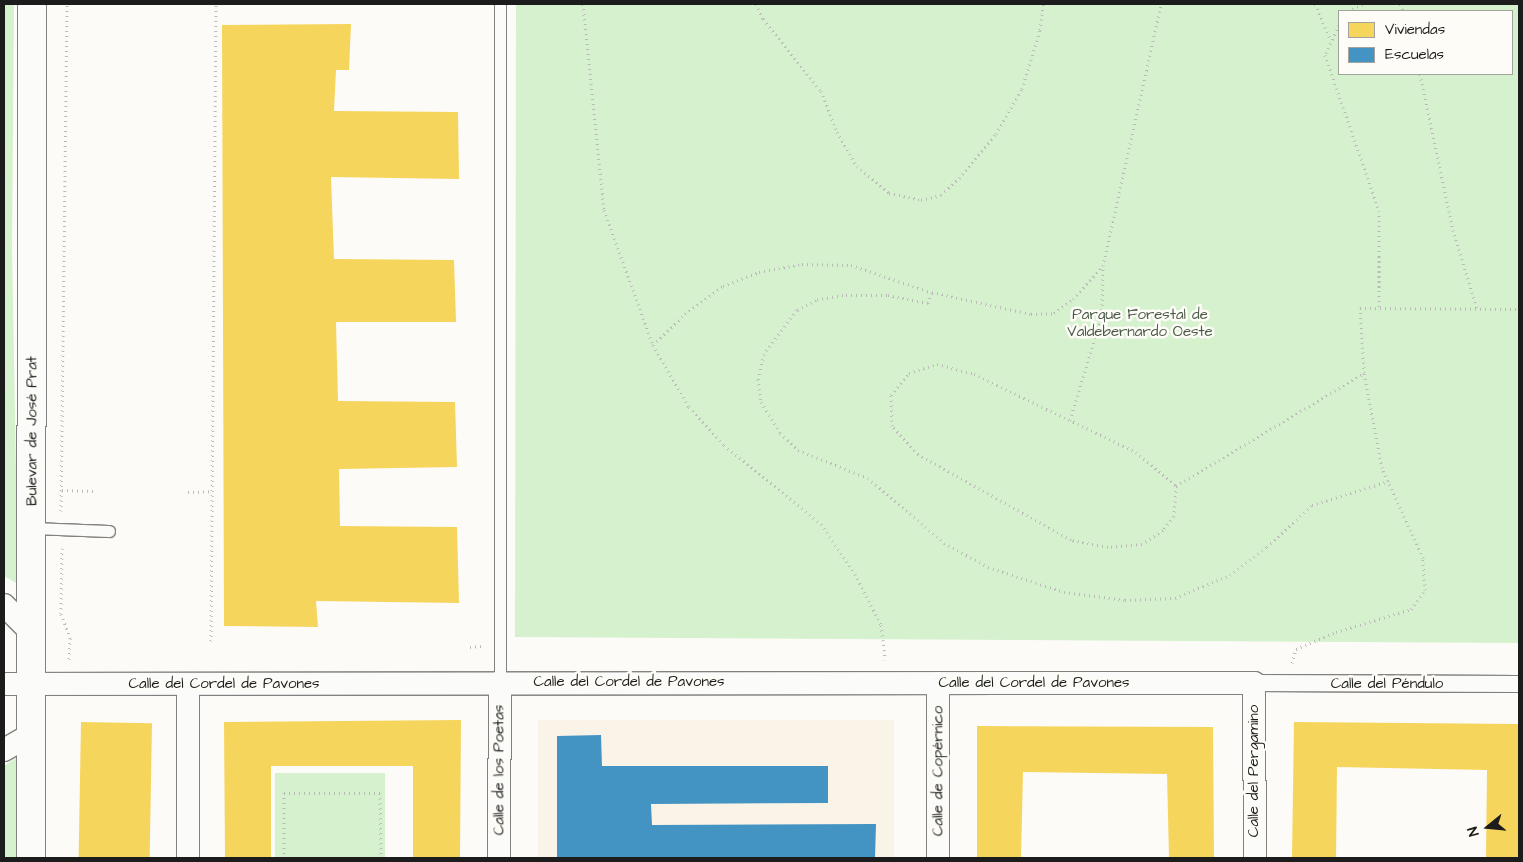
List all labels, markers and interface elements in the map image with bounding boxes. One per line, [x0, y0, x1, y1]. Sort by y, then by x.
legend [1338, 10, 1513, 75]
text: Viviendas [1385, 19, 1445, 40]
text: Escuelas [1385, 44, 1444, 65]
park label: Parque Forestal de Valdebernardo Oeste [1067, 305, 1213, 340]
street label: Bulevar de José Prat [23, 356, 41, 506]
street label: Calle del Cordel de Pavones [533, 673, 725, 691]
street label: Calle del Cordel de Pavones [938, 674, 1130, 692]
street label: Calle del Cordel de Pavones [128, 675, 320, 693]
street label: Calle del Péndulo [1331, 675, 1443, 693]
street label: Calle de los Poetas [490, 705, 508, 835]
street label: Calle del Pergamino [1245, 705, 1263, 837]
street label: Calle de Copérnico [929, 706, 947, 836]
north arrow [1463, 802, 1513, 852]
text: N [1463, 824, 1485, 839]

